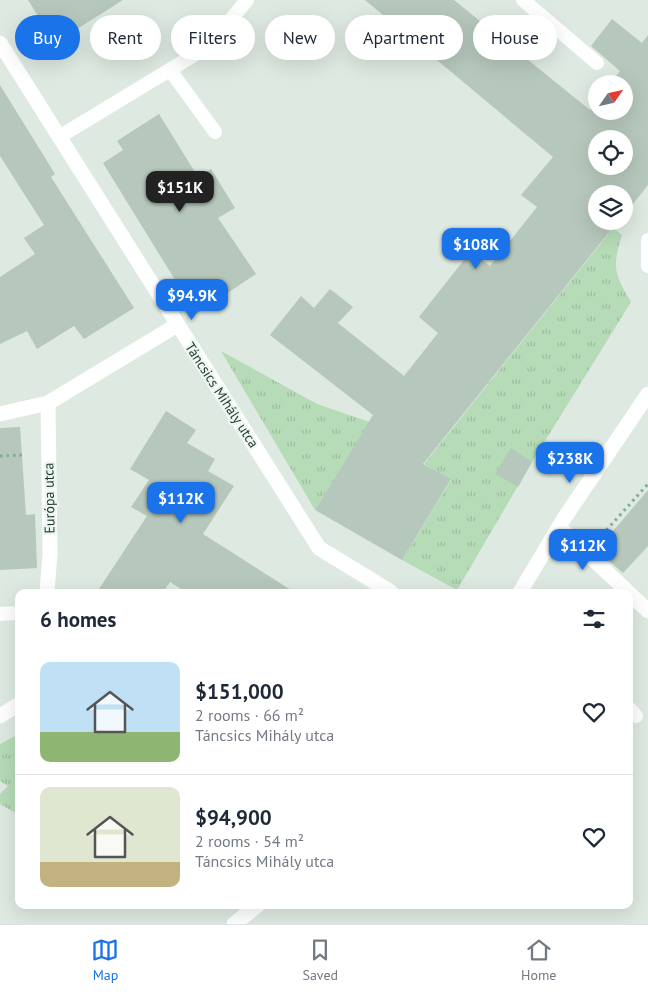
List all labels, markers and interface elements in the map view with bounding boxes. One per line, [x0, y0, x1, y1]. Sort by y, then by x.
chip: Buy [15, 15, 80, 60]
chip: Rent [90, 15, 161, 60]
chip: Filters [171, 15, 255, 60]
chip: New [265, 15, 335, 60]
chip: Apartment [345, 15, 463, 60]
chip: House [473, 15, 557, 60]
north arrow [588, 75, 632, 120]
map controls [588, 75, 633, 230]
button: locate [588, 130, 633, 175]
pin: $151K [145, 170, 215, 213]
text: $151K [157, 177, 203, 197]
button: layers [588, 185, 633, 230]
pin: $108K [441, 228, 511, 270]
text: $108K [453, 234, 499, 254]
pin: $94.9K [151, 278, 233, 321]
text: $94.9K [167, 285, 217, 305]
street label: Táncsics Mihály utca [181, 339, 263, 451]
pin: $238K [535, 442, 605, 484]
text: $238K [547, 448, 593, 468]
street label: Európa utca [39, 462, 59, 534]
pin: $112K [146, 482, 216, 524]
text: $112K [158, 488, 204, 508]
pin: $112K [548, 528, 618, 571]
text: $112K [560, 535, 606, 555]
icon: filters [580, 605, 608, 633]
text: 6 homes [40, 606, 116, 633]
text: $151,000 [195, 678, 284, 705]
icon: home [80, 682, 140, 742]
icon: heart [580, 698, 608, 726]
text: 2 rooms · 66 m² [195, 705, 304, 725]
text: Táncsics Mihály utca [195, 725, 334, 745]
text: $94,900 [195, 804, 272, 831]
icon: home [80, 807, 140, 867]
icon: heart [580, 823, 608, 851]
text: 2 rooms · 54 m² [195, 831, 304, 851]
text: Táncsics Mihály utca [195, 851, 334, 871]
tab: Map [91, 936, 119, 984]
tab: Saved [302, 936, 338, 984]
tab: Home [521, 936, 556, 984]

